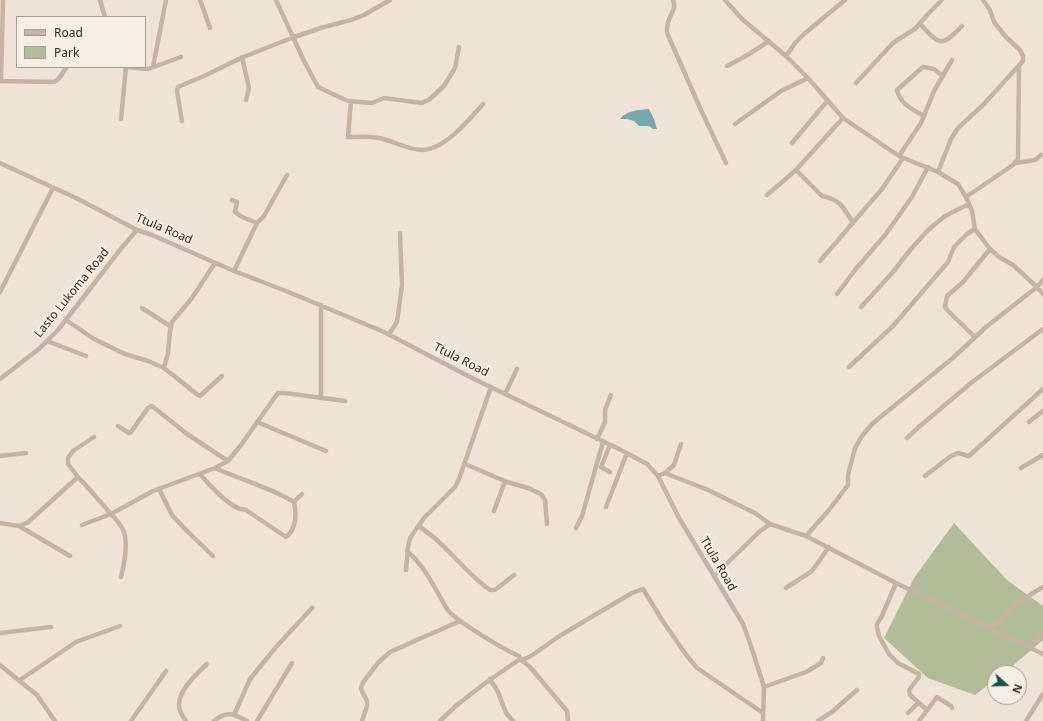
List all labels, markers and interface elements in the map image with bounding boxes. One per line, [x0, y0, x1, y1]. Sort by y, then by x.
legend [16, 16, 146, 68]
text: Road [54, 24, 83, 41]
text: Park [54, 44, 79, 61]
street label: Ttula Road [133, 211, 195, 247]
street label: Lasto Lukoma Road [32, 245, 112, 341]
street label: Ttula Road [431, 340, 491, 380]
street label: Ttula Road [697, 534, 739, 594]
north arrow [987, 665, 1027, 705]
text: N [1009, 682, 1026, 696]

